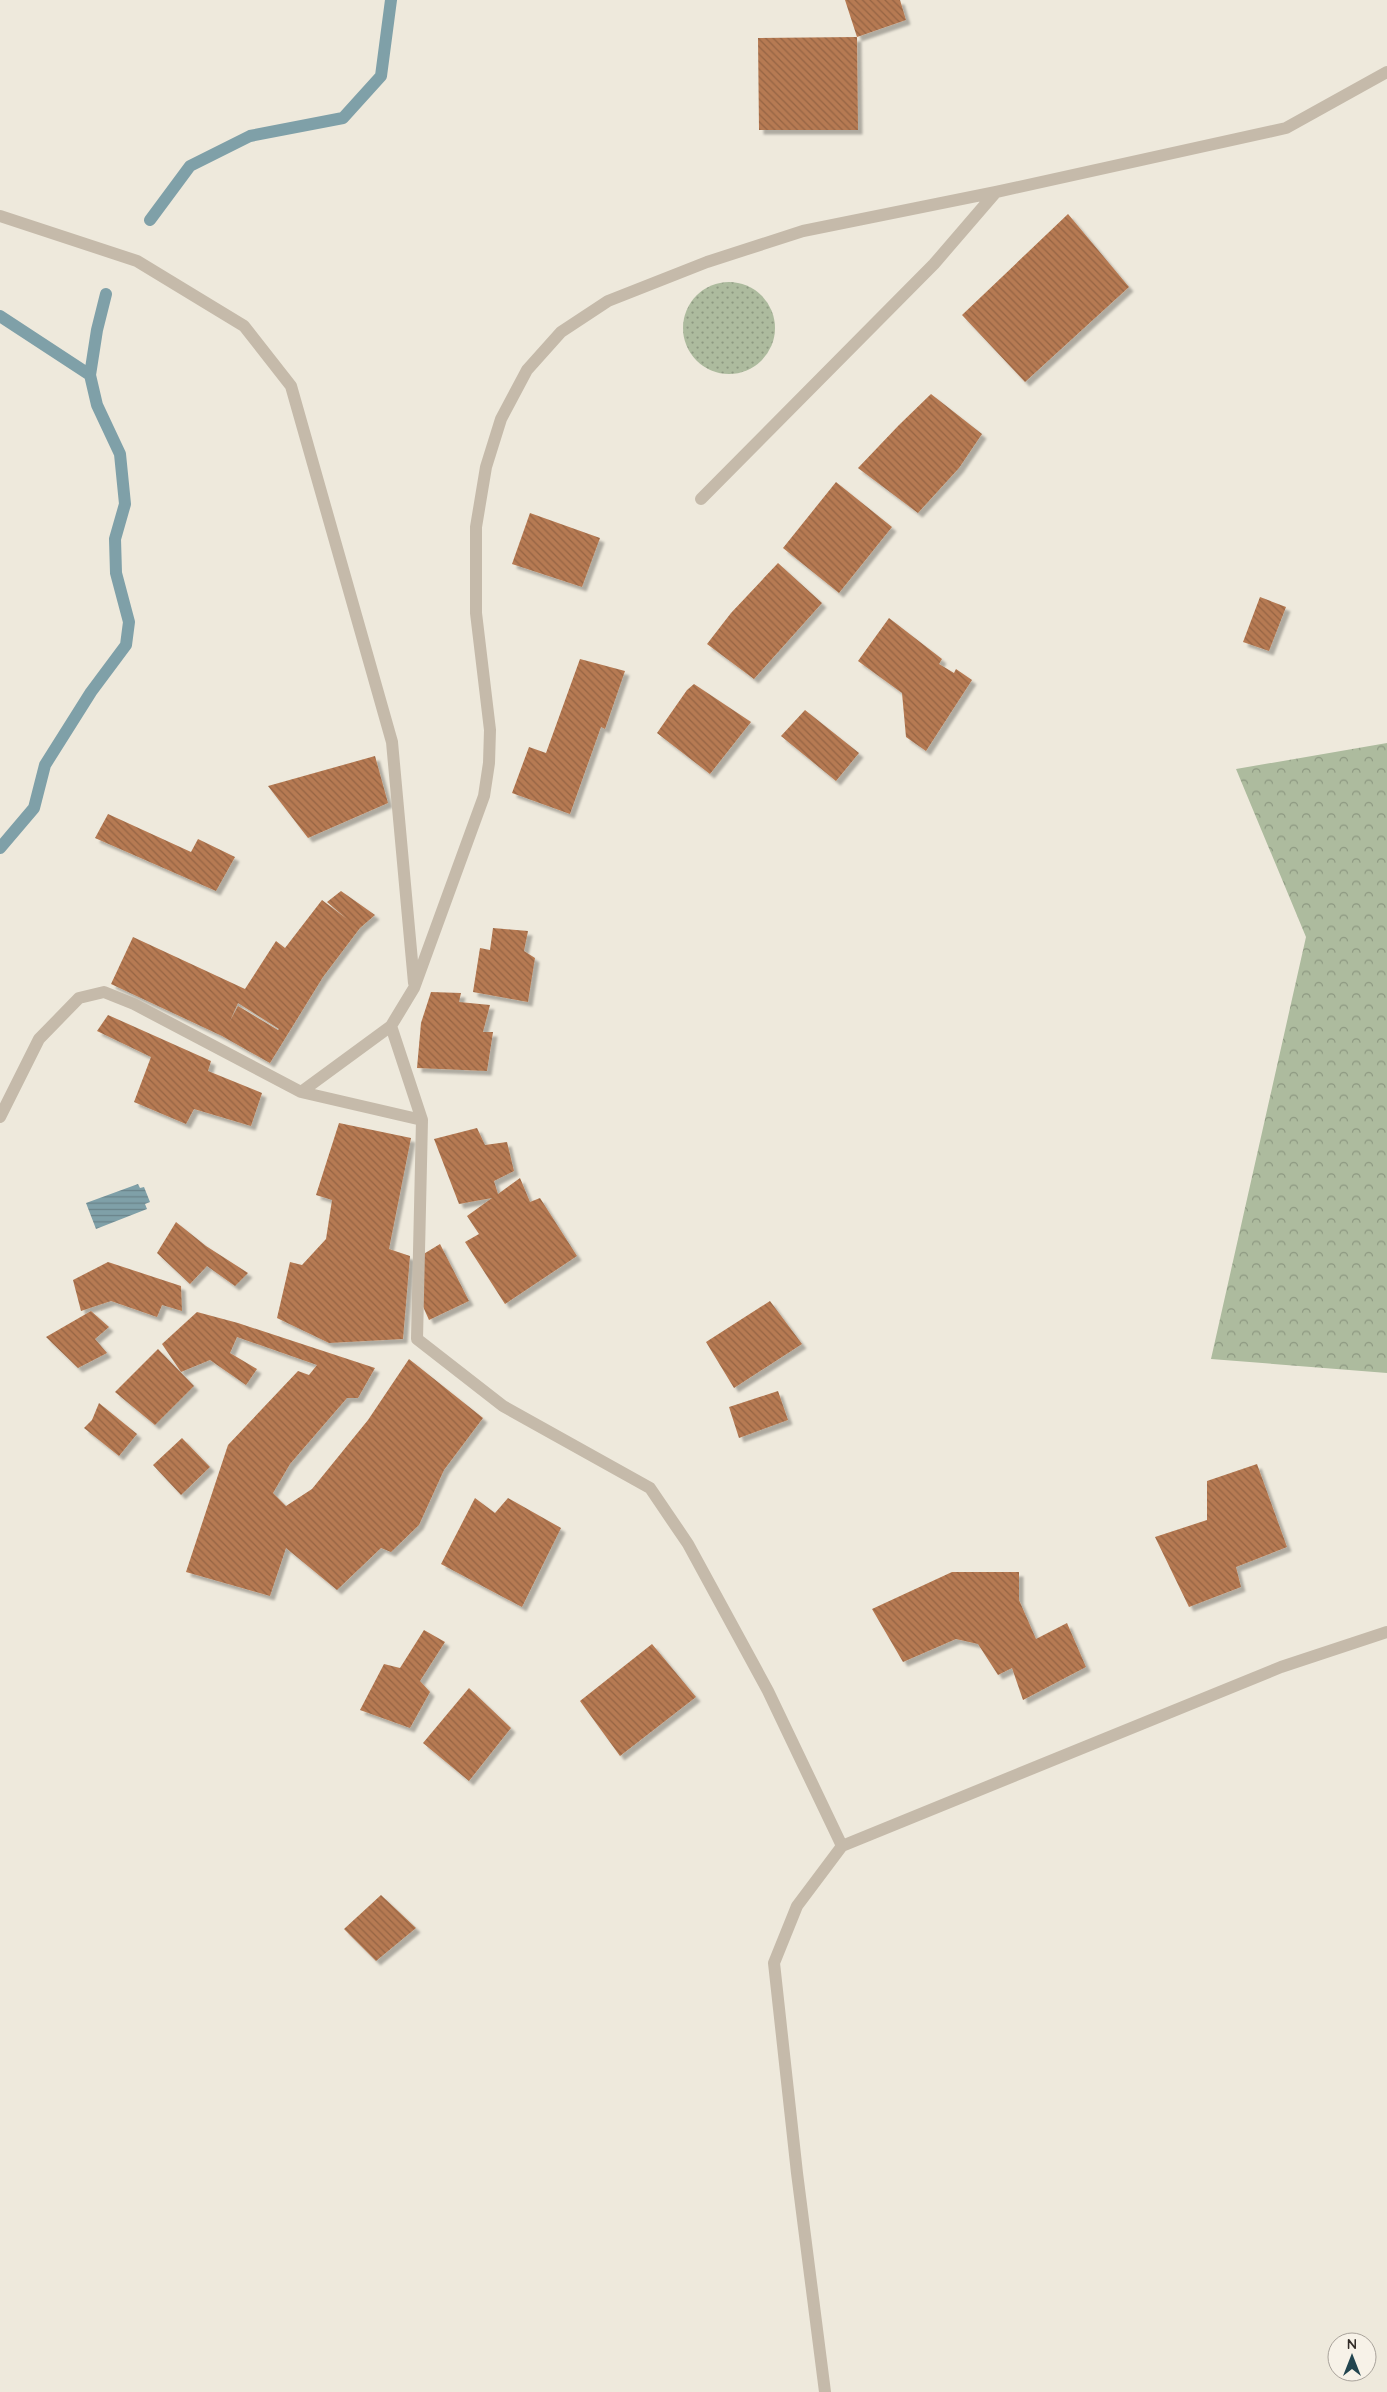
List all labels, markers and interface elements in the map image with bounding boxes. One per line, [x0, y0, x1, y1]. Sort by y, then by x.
north arrow [1327, 2332, 1377, 2382]
text: N [1347, 2335, 1357, 2353]

